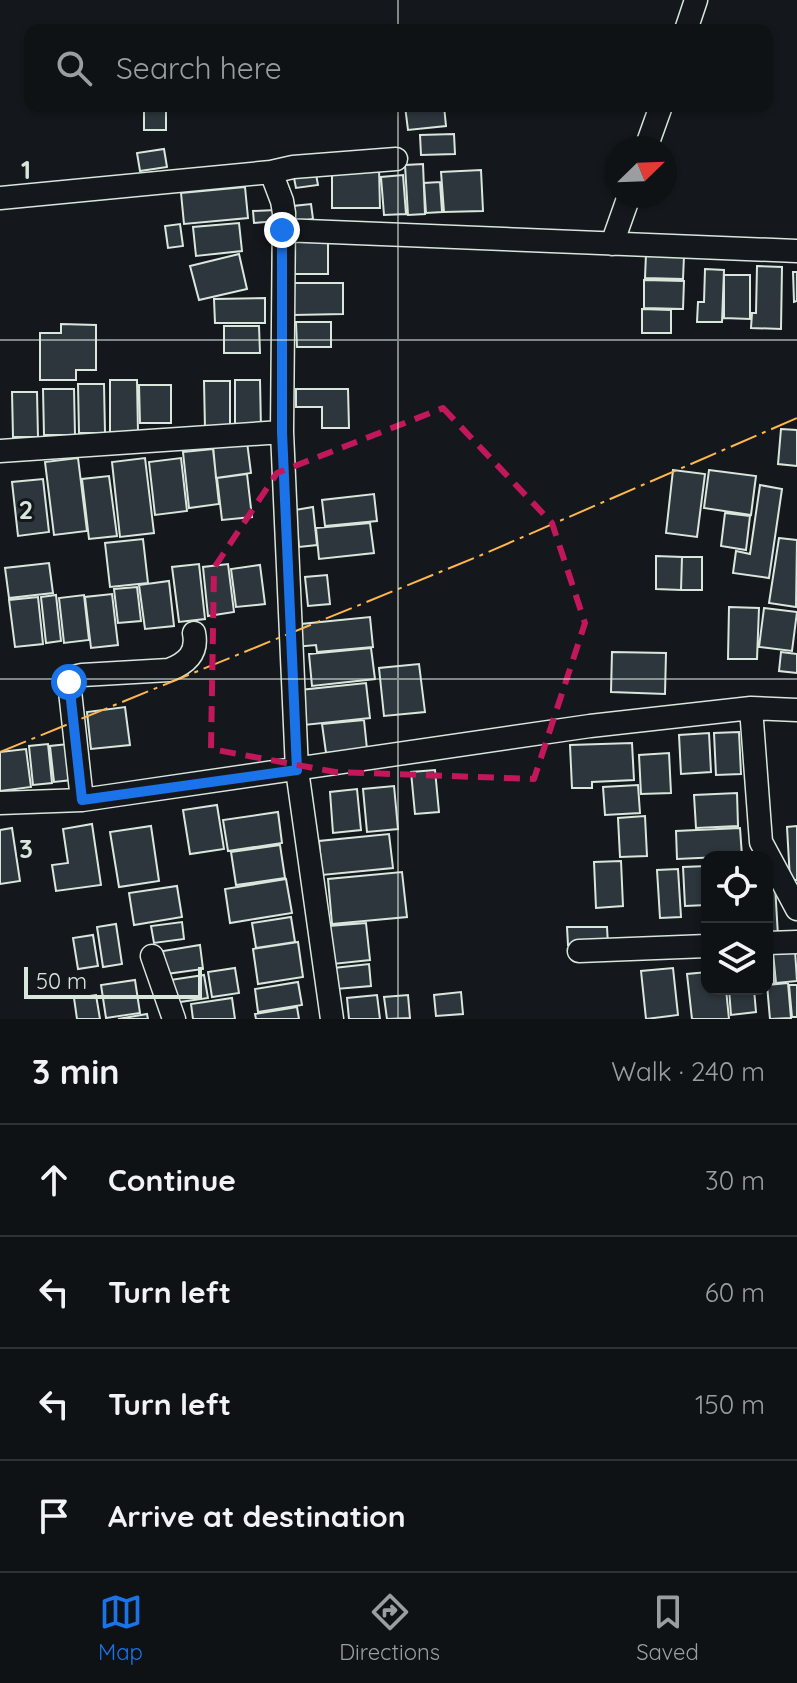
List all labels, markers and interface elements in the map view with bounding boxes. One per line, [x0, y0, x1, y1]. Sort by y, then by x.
search box [24, 24, 773, 112]
icon: search [52, 46, 96, 90]
text: Search here [116, 49, 282, 87]
north arrow [605, 136, 677, 208]
text: 1 [21, 153, 31, 186]
route end [264, 212, 300, 248]
text: 2 [19, 493, 33, 526]
route start [51, 664, 87, 700]
text: 3 [19, 832, 33, 865]
map controls [701, 851, 773, 995]
button: locate [701, 851, 773, 923]
button: layers [701, 923, 773, 995]
scale bar [24, 963, 202, 999]
text: 50 m [36, 967, 87, 995]
text: 3 min [32, 1050, 119, 1093]
text: Walk · 240 m [611, 1055, 765, 1088]
icon: ahead [32, 1158, 76, 1202]
text: Continue [108, 1161, 236, 1199]
text: 30 m [705, 1164, 765, 1197]
icon: left [32, 1270, 76, 1314]
text: Turn left [108, 1273, 231, 1311]
text: 60 m [705, 1276, 765, 1309]
icon: left [32, 1382, 76, 1426]
text: Turn left [108, 1385, 231, 1423]
text: 150 m [695, 1388, 765, 1421]
icon: arrive [32, 1494, 76, 1538]
text: Arrive at destination [108, 1497, 406, 1535]
tab: Map [98, 1590, 143, 1666]
tab: Directions [339, 1590, 440, 1666]
tab: Saved [636, 1590, 699, 1666]

